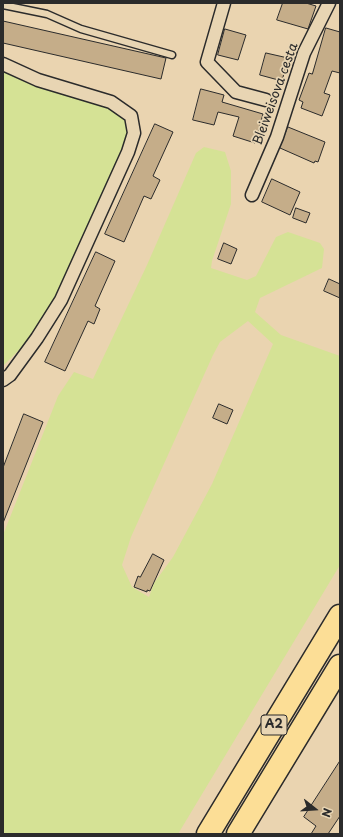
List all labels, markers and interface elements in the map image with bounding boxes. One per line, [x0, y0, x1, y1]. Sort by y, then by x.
street label: Bleiweisova cesta [250, 41, 302, 147]
road number: A2 [261, 715, 287, 735]
north arrow [295, 789, 335, 829]
text: N [318, 806, 336, 819]

